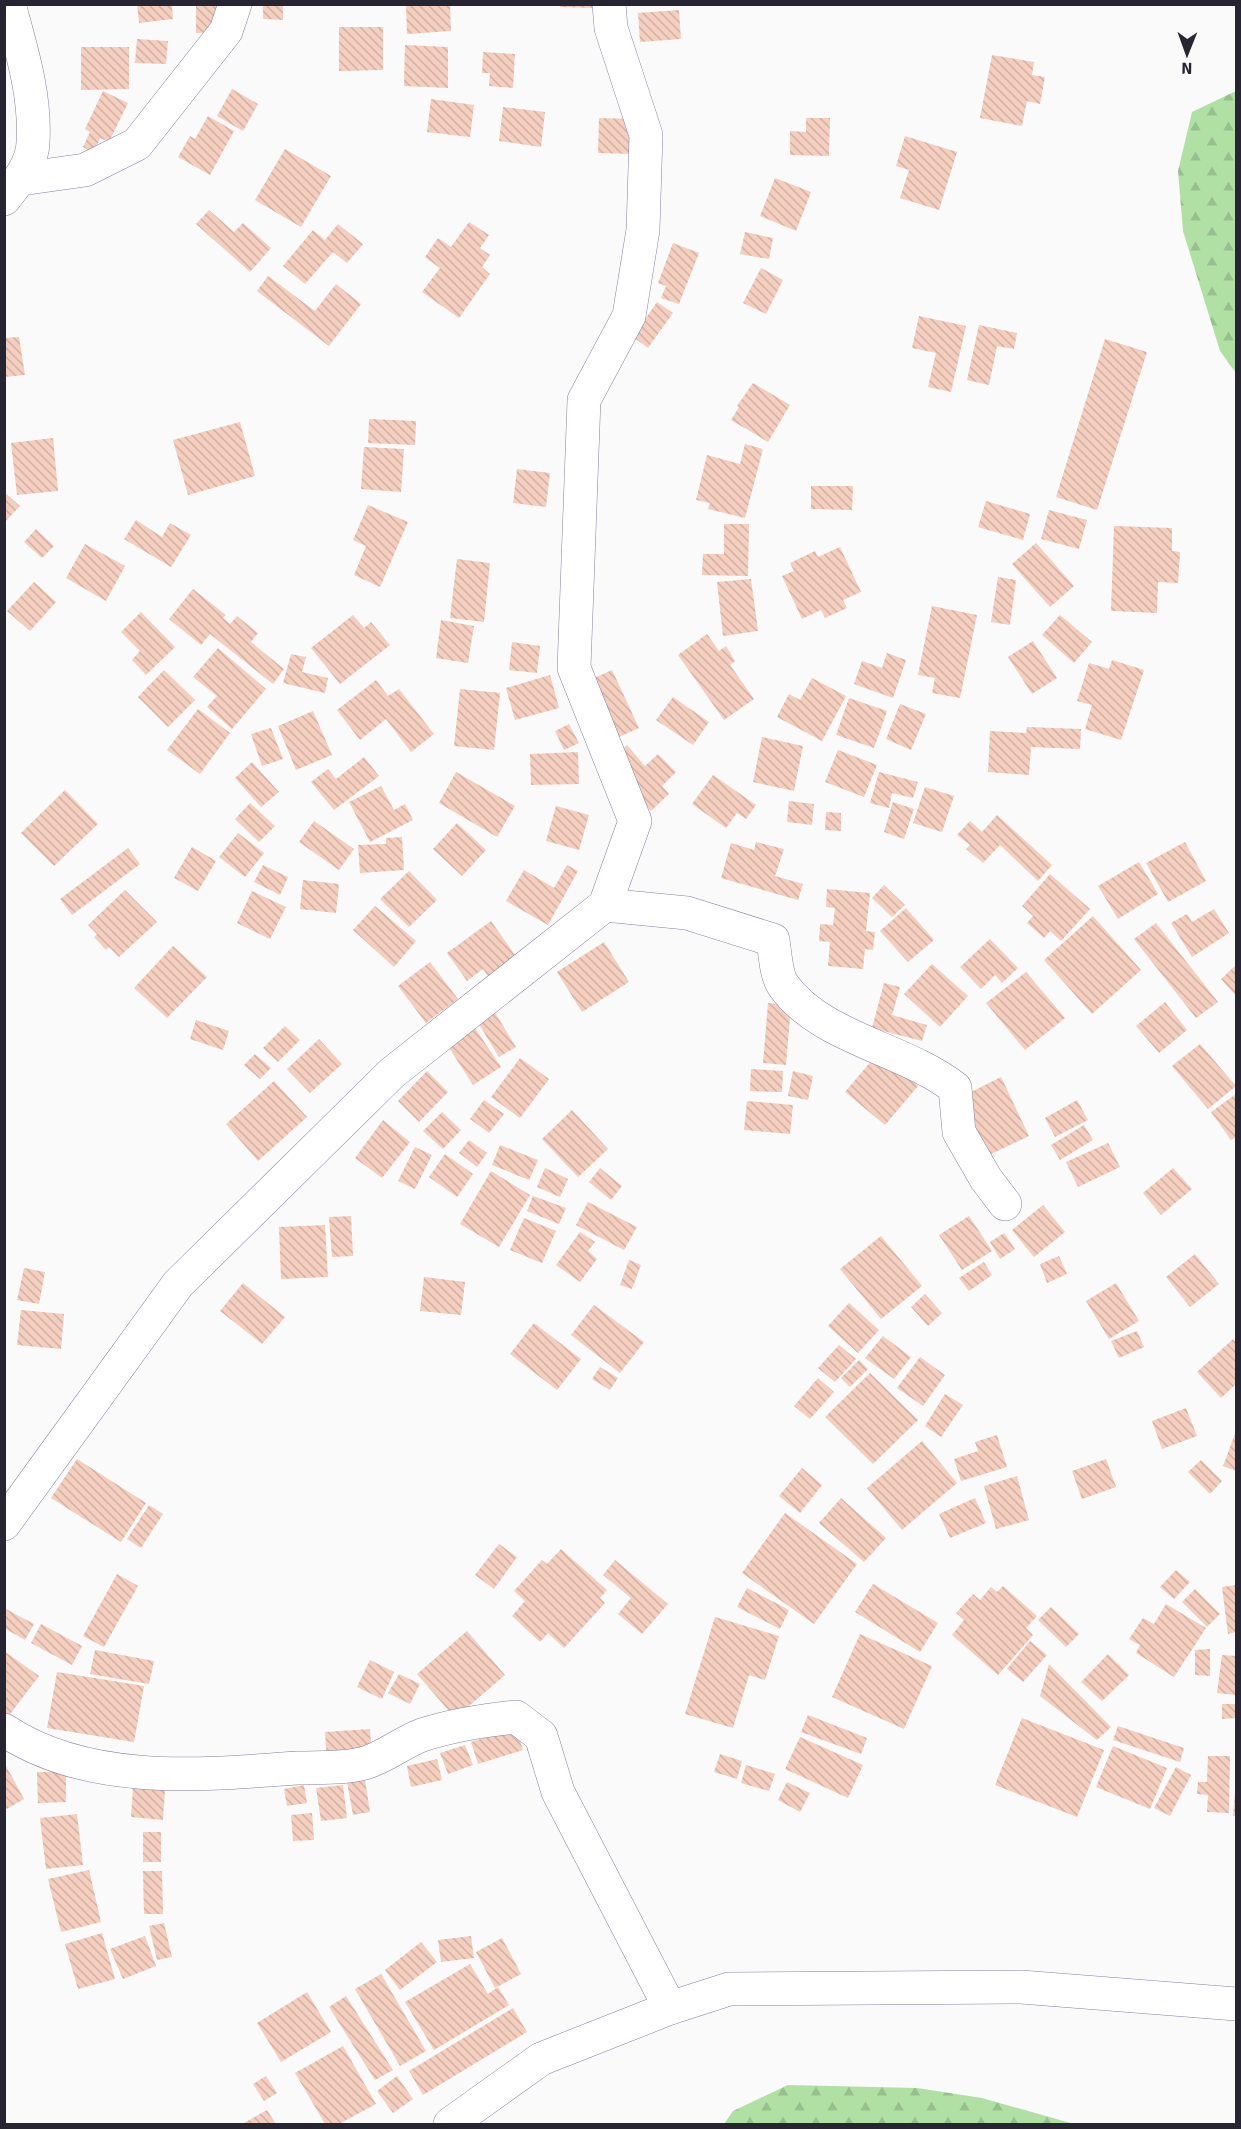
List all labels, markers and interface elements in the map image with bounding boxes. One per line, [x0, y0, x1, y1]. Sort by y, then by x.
north arrow [1157, 24, 1217, 84]
text: N [1181, 58, 1192, 78]

